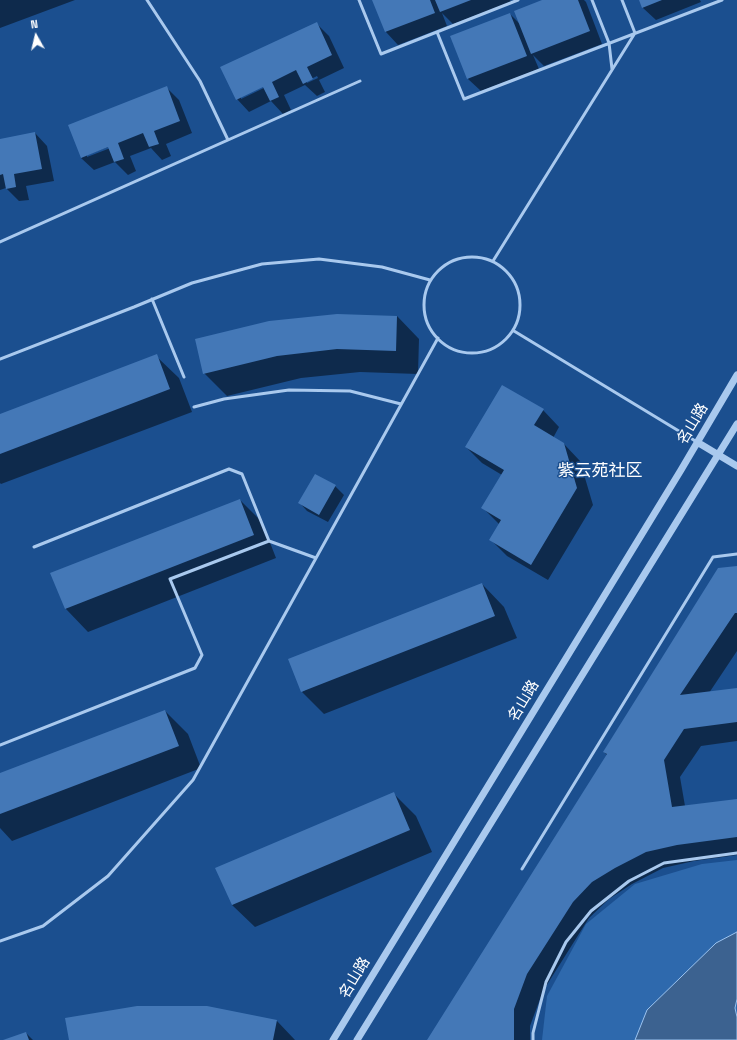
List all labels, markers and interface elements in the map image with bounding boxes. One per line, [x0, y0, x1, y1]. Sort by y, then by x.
north arrow [16, 16, 56, 56]
text: N [30, 17, 39, 32]
street label: 名山路 [674, 400, 712, 448]
district label: 紫云苑社区 [558, 461, 642, 481]
street label: 名山路 [505, 677, 543, 725]
street label: 名山路 [336, 954, 374, 1002]

